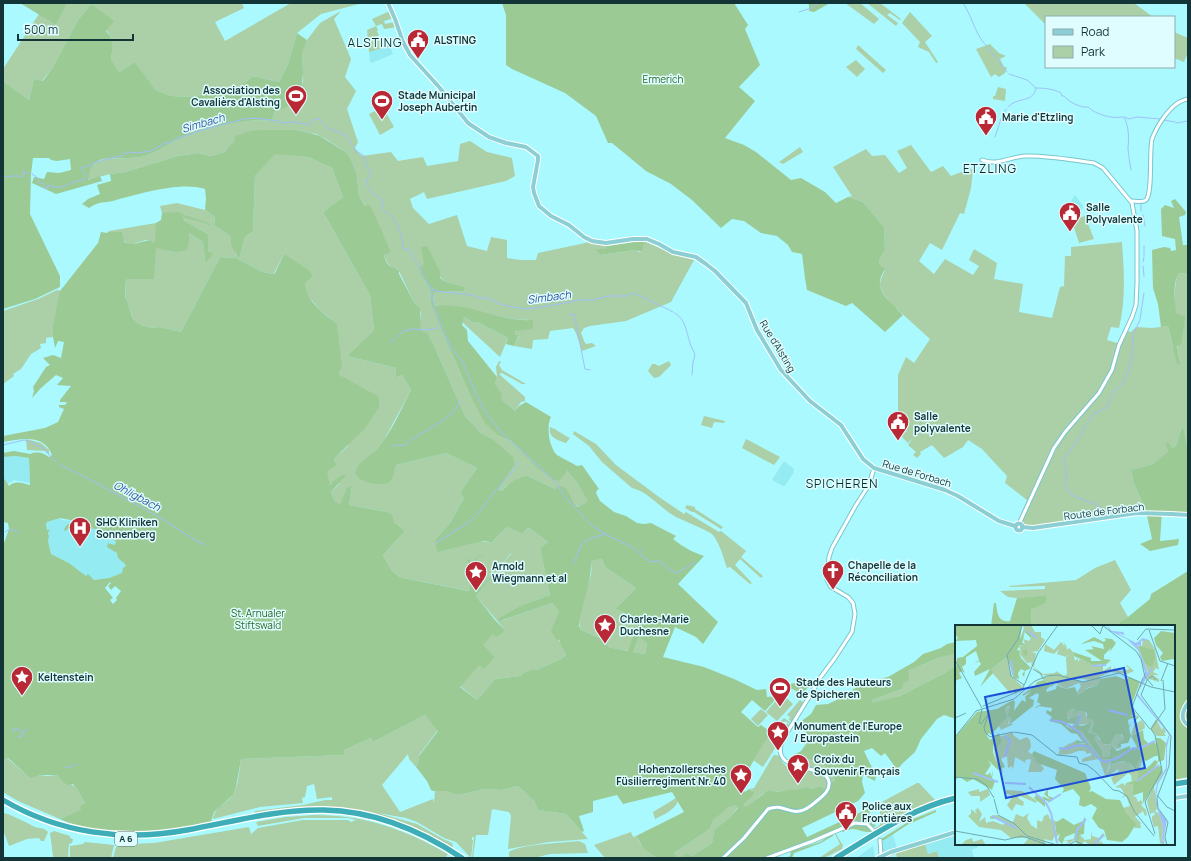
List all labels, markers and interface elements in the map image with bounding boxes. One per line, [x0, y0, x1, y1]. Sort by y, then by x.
scale bar [18, 16, 133, 42]
legend [1045, 16, 1175, 68]
text: 500 m [24, 21, 58, 38]
text: Road [1081, 23, 1109, 40]
public building icon: ALSTING [405, 27, 431, 60]
place label: ALSTING [434, 33, 477, 47]
district label: ALSTING [348, 34, 402, 51]
text: Park [1081, 43, 1106, 60]
park label: Ermerich [642, 72, 684, 86]
place label: Association des Cavalièrs d'Alsting [191, 83, 281, 109]
sports icon: Association des Cavalièrs d'Alsting [283, 83, 309, 116]
sports icon: Stade Municipal Joseph Aubertin [369, 88, 395, 121]
place label: Stade Municipal Joseph Aubertin [398, 88, 477, 114]
public building icon: Marie d'Etzling [973, 104, 999, 137]
water label: Simbach [180, 109, 226, 136]
place label: Marie d'Etzling [1002, 110, 1073, 124]
district label: ETZLING [963, 160, 1017, 177]
public building icon: Salle Polyvalente [1057, 200, 1083, 233]
place label: Salle Polyvalente [1086, 200, 1143, 226]
water label: Simbach [526, 286, 572, 307]
street label: Rue d'Alsting [757, 317, 799, 375]
public building icon: Salle polyvalente [885, 409, 911, 442]
place label: Salle polyvalente [914, 409, 971, 435]
street label: Rue de Forbach [881, 456, 953, 490]
district label: SPICHEREN [806, 475, 878, 492]
water label: Ohligbach [111, 477, 164, 514]
street label: Route de Forbach [1063, 499, 1145, 523]
hospital icon: SHG Kliniken Sonnenberg [67, 515, 93, 548]
place label: SHG Kliniken Sonnenberg [96, 515, 158, 541]
church icon: Chapelle de la Réconciliation [820, 558, 846, 591]
place label: Chapelle de la Réconciliation [848, 558, 918, 584]
place icon: Arnold Wiegmann et al [463, 559, 489, 592]
place label: Arnold Wiegmann et al [492, 559, 567, 585]
park label: St. Arnualer Stiftswald [231, 606, 285, 632]
place icon: Charles-Marie Duchesne [592, 612, 618, 645]
place label: Charles-Marie Duchesne [620, 612, 689, 638]
inset map [955, 625, 1175, 845]
place icon: Keltenstein [9, 664, 35, 697]
place label: Keltenstein [38, 670, 94, 684]
sports icon: Stade des Hauteurs de Spicheren [767, 675, 793, 708]
place label: Stade des Hauteurs de Spicheren [796, 675, 892, 701]
place icon: Monument de l'Europe / Europastein [765, 719, 791, 752]
place label: Monument de l'Europe / Europastein [794, 719, 902, 745]
place icon: Croix du Souvenir Français [785, 752, 811, 785]
place label: Croix du Souvenir Français [814, 752, 901, 778]
place label: Hohenzollersches Füsilierregiment Nr. 40 [616, 762, 727, 788]
place icon: Hohenzollersches Füsilierregiment Nr. 40 [728, 762, 754, 795]
public building icon: Police aux Frontières [833, 799, 859, 832]
place label: Police aux Frontières [862, 799, 913, 825]
road number: A 6 [115, 832, 137, 846]

